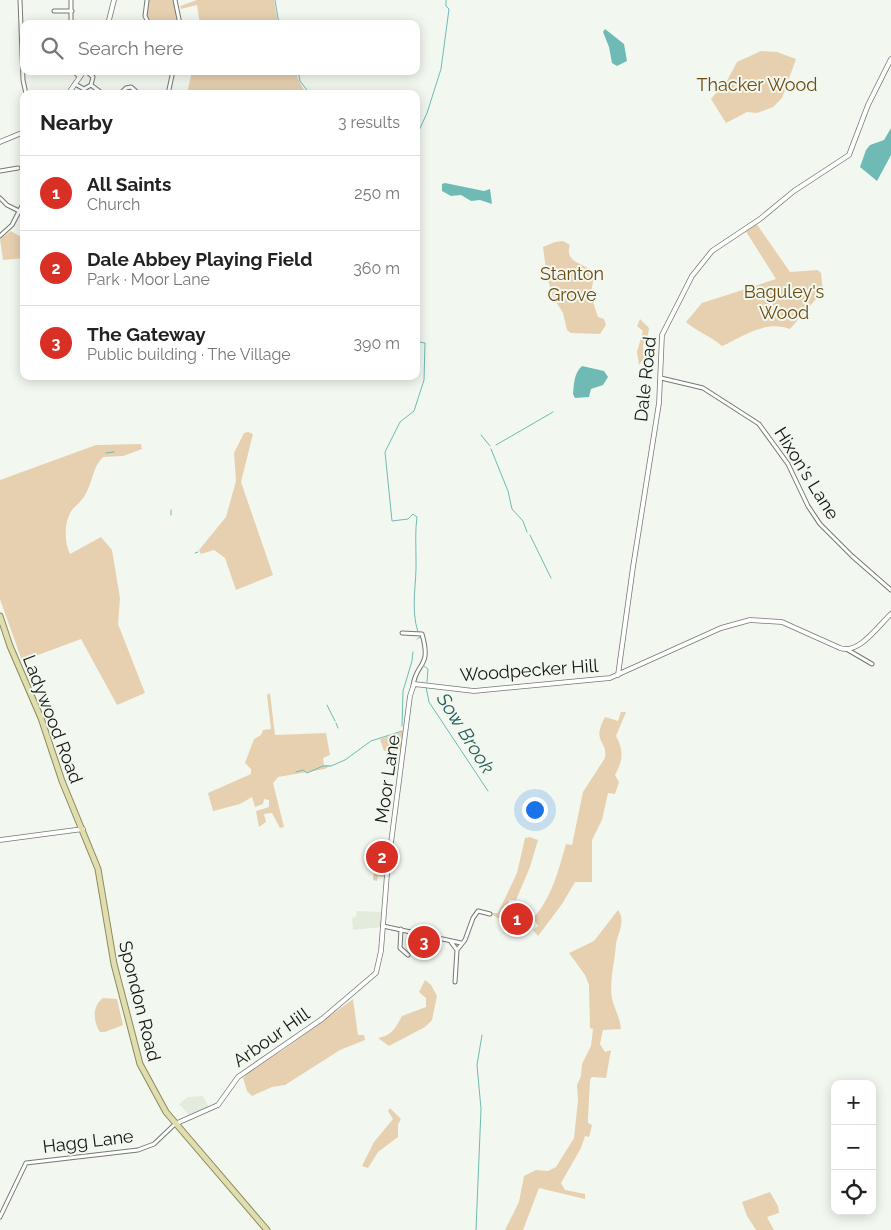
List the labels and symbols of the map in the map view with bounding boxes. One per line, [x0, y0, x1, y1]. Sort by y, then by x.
park label: Thacker Wood [697, 74, 817, 95]
park label: Stanton Grove [540, 263, 604, 305]
park label: Baguley's Wood [744, 281, 825, 323]
street label: Dale Road [630, 335, 660, 423]
street label: Hixon's Lane [770, 423, 844, 523]
street label: Ladywood Road [19, 652, 87, 786]
street label: Woodpecker Hill [459, 655, 599, 685]
water label: Sow Brook [432, 688, 499, 777]
street label: Moor Lane [370, 733, 404, 824]
your location [522, 797, 548, 823]
pin: 2 [366, 838, 398, 876]
pin: 1 [501, 900, 533, 938]
pin: 3 [408, 923, 440, 961]
street label: Spondon Road [115, 939, 165, 1063]
street label: Arbour Hill [229, 1003, 313, 1071]
street label: Hagg Lane [41, 1125, 135, 1157]

